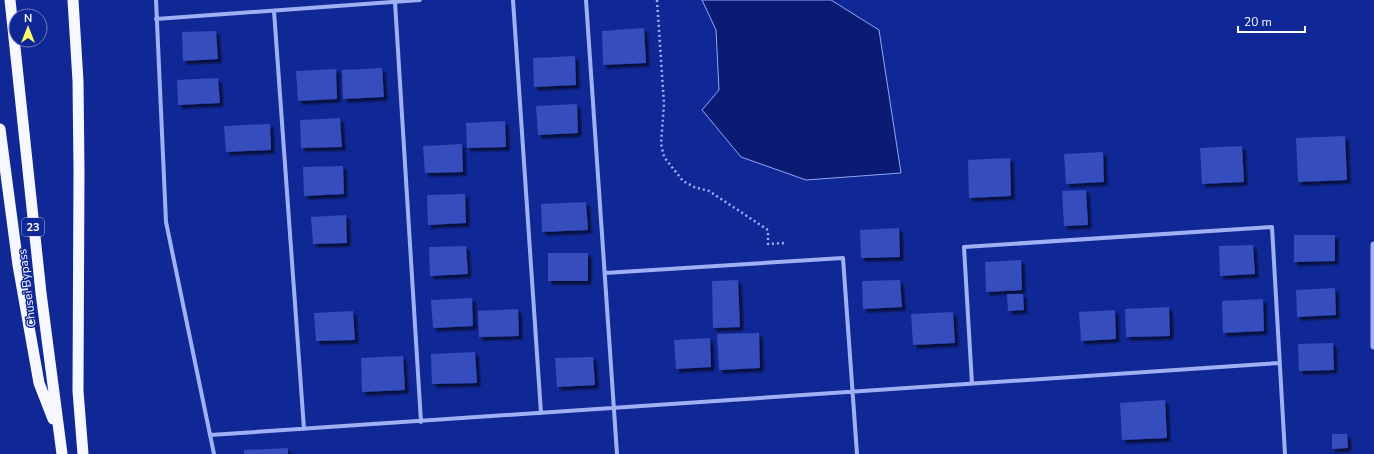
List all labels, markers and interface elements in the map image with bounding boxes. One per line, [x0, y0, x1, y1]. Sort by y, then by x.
north arrow [8, 8, 48, 48]
scale bar [1238, 8, 1305, 34]
text: N [24, 11, 32, 26]
text: 20 m [1244, 14, 1272, 30]
road number: 23 [22, 218, 44, 236]
street label: Chusei Bypass [14, 248, 40, 328]

